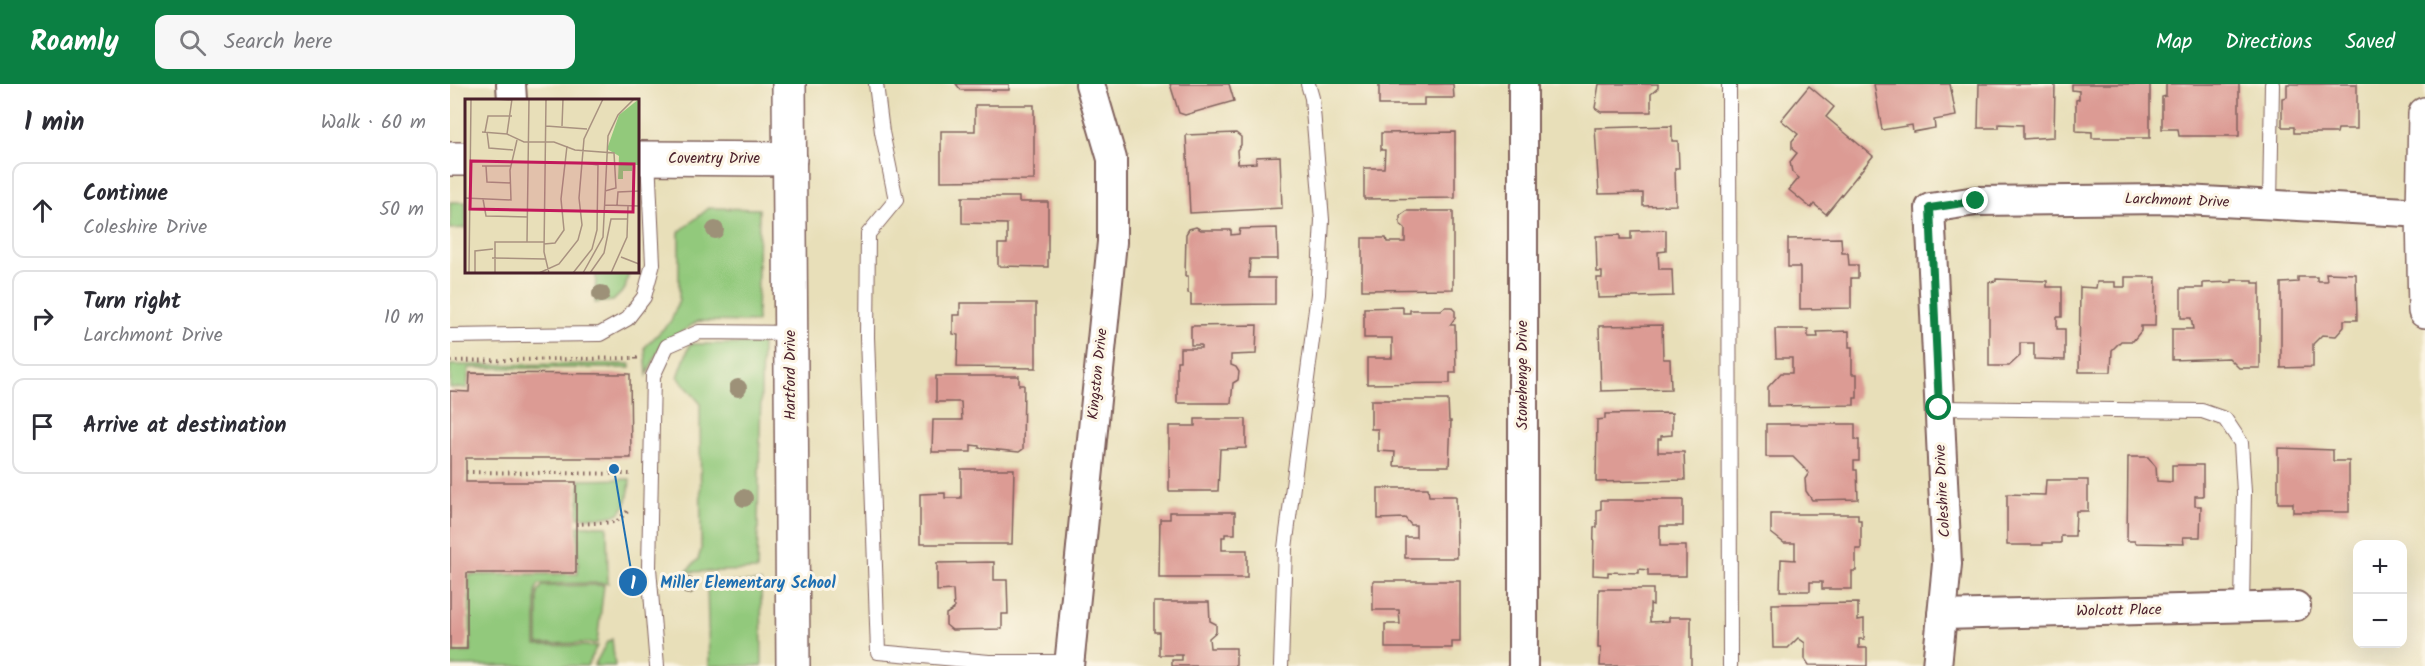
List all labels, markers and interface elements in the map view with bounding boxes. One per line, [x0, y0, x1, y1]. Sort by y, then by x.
search box [155, 15, 575, 69]
text: Roamly [30, 20, 119, 65]
text: Search here [224, 25, 332, 60]
icon: search [176, 26, 209, 59]
text: Map [2156, 26, 2192, 59]
text: Directions [2225, 26, 2312, 59]
text: Saved [2345, 26, 2395, 59]
inset map [465, 99, 639, 273]
text: 1 min [24, 102, 84, 144]
text: Walk · 60 m [321, 107, 426, 139]
street label: Coventry Drive [668, 147, 760, 171]
text: Continue [83, 177, 168, 212]
route end [1962, 187, 1988, 213]
street label: Larchmont Drive [2124, 187, 2230, 215]
icon: ahead [26, 194, 59, 227]
text: 50 m [379, 194, 424, 226]
text: Coleshire Drive [83, 212, 207, 244]
text: Turn right [83, 285, 181, 320]
icon: right [26, 302, 59, 335]
text: 10 m [384, 302, 424, 334]
text: Larchmont Drive [83, 320, 223, 352]
street label: Stonehenge Drive [1511, 320, 1535, 430]
street label: Kingston Drive [1081, 327, 1115, 421]
street label: Hartford Drive [779, 330, 803, 420]
route start [1925, 394, 1951, 420]
text: Arrive at destination [83, 409, 286, 444]
icon: arrive [26, 410, 59, 443]
street label: Coleshire Drive [1929, 444, 1957, 538]
map controls [2353, 540, 2407, 648]
button: + [2353, 540, 2407, 594]
callout: Miller Elementary School [618, 565, 847, 599]
text: 1 [630, 570, 636, 599]
text: Miller Elementary School [660, 571, 836, 596]
button: − [2353, 594, 2407, 648]
street label: Wolcott Place [2076, 598, 2162, 624]

